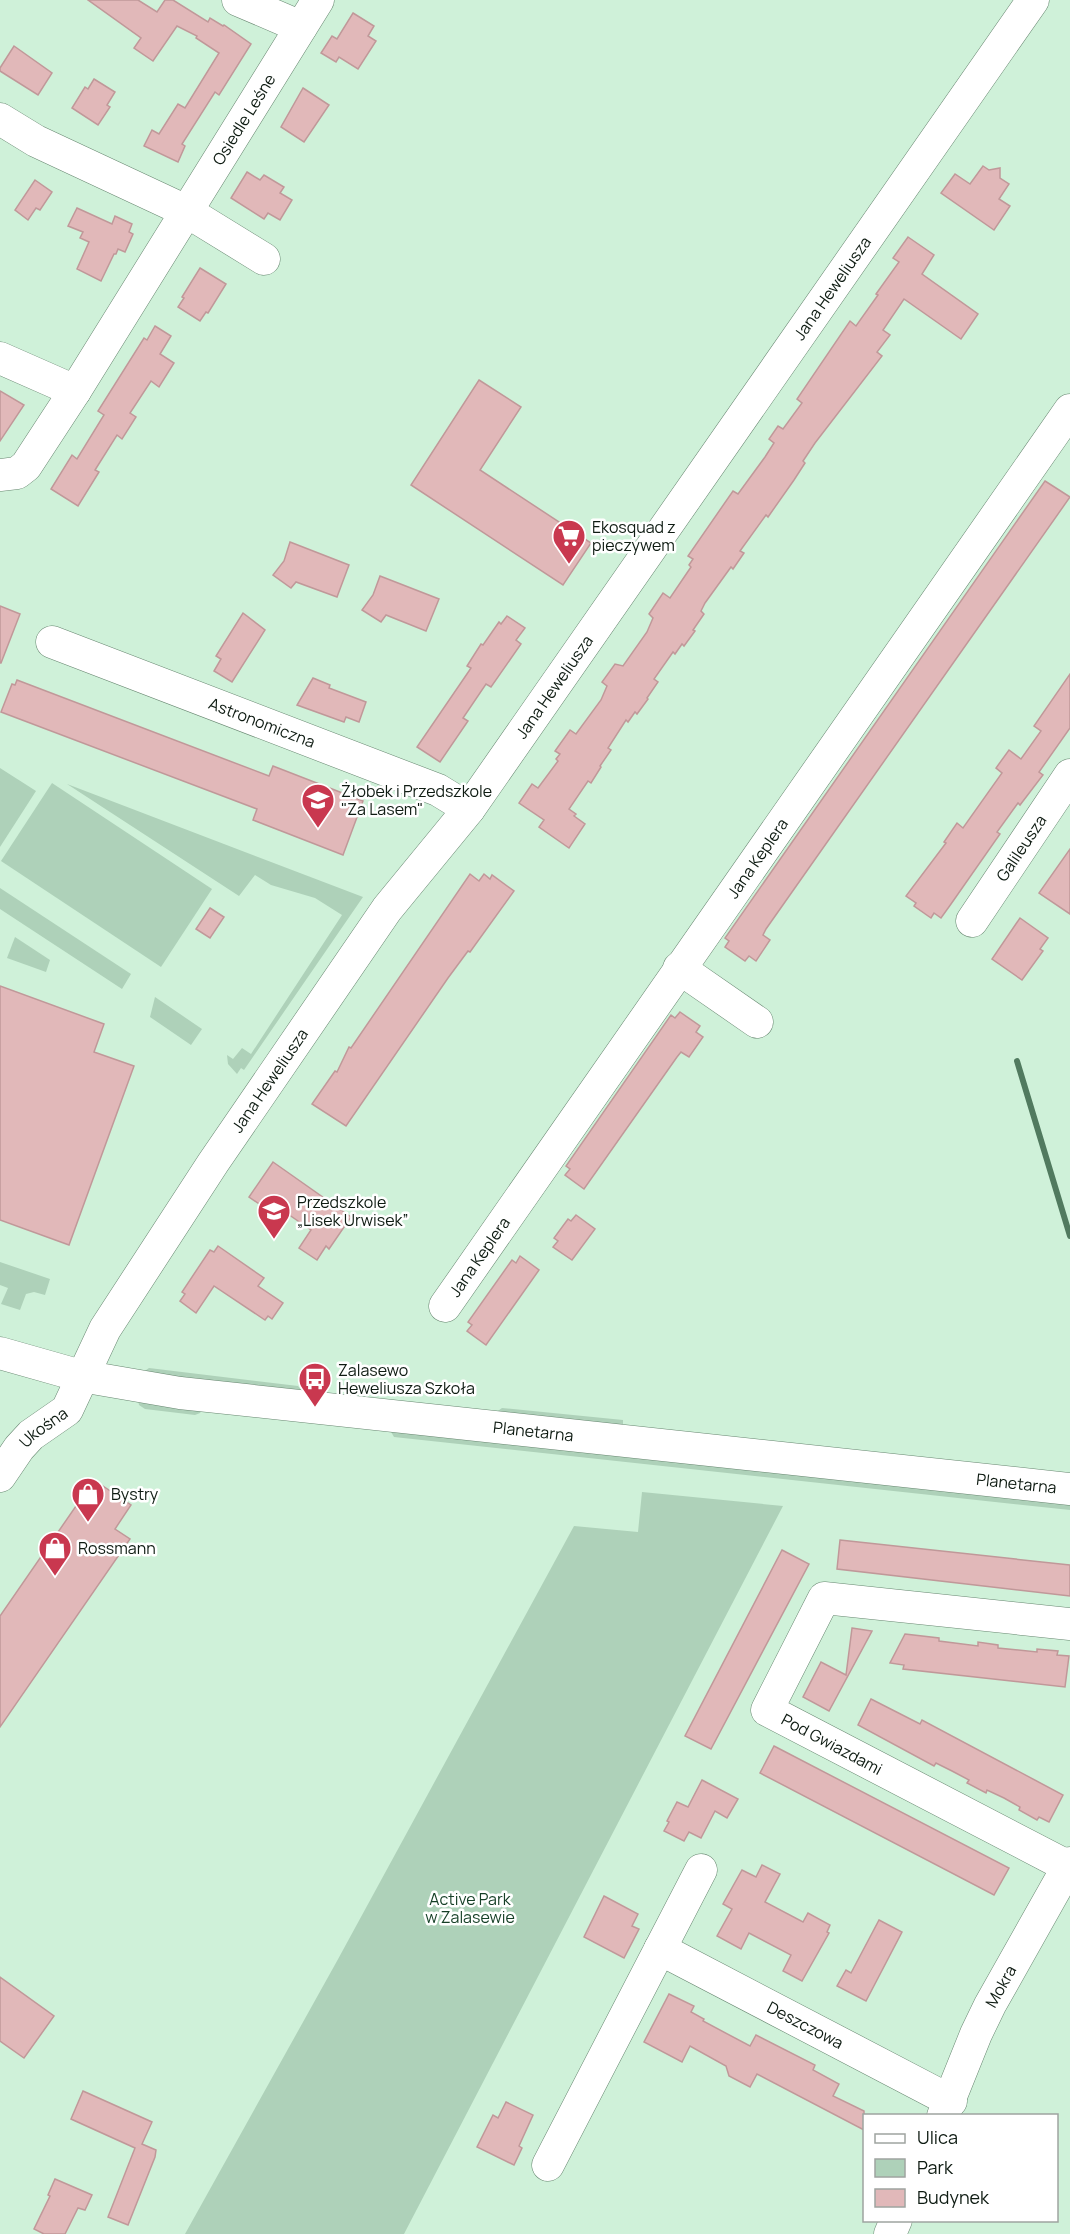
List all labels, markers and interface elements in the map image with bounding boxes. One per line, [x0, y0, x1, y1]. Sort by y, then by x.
street label: Osiedle Leśne [207, 69, 281, 169]
street label: Jana Heweliusza [788, 232, 876, 344]
place label: Ekosquad z pieczywem [592, 516, 676, 556]
supermarket icon: Ekosquad z pieczywem [551, 518, 587, 565]
street label: Jana Heweliusza [510, 631, 598, 743]
street label: Astronomiczna [206, 692, 318, 753]
place label: Żłobek i Przedszkole "Za Lasem" [341, 780, 492, 820]
school or university icon: Żłobek i Przedszkole "Za Lasem" [300, 782, 336, 829]
street label: Galileusza [991, 810, 1051, 885]
street label: Jana Keplera [722, 814, 793, 903]
street label: Jana Heweliusza [226, 1024, 313, 1137]
place label: Przedszkole „Lisek Urwisek” [297, 1191, 408, 1231]
school or university icon: Przedszkole „Lisek Urwisek” [256, 1193, 292, 1240]
street label: Jana Keplera [444, 1212, 515, 1301]
place label: Zalasewo Heweliusza Szkoła [338, 1359, 475, 1399]
bus stop icon: Zalasewo Heweliusza Szkoła [297, 1361, 333, 1408]
street label: Ukośna [14, 1402, 72, 1452]
street label: Planetarna [492, 1416, 575, 1446]
street label: Planetarna [975, 1468, 1058, 1498]
shop icon: Bystry [70, 1476, 106, 1523]
place label: Bystry [111, 1483, 159, 1505]
shop icon: Rossmann [37, 1530, 73, 1577]
place label: Rossmann [78, 1537, 156, 1559]
street label: Pod Gwiazdami [778, 1708, 886, 1780]
park label: Active Park w Zalasewie [425, 1888, 515, 1928]
street label: Mokra [980, 1961, 1021, 2011]
street label: Deszczowa [764, 1996, 847, 2054]
legend [863, 2114, 1058, 2222]
text: Ulica [917, 2125, 958, 2149]
text: Park [917, 2155, 954, 2179]
text: Budynek [917, 2185, 990, 2209]

